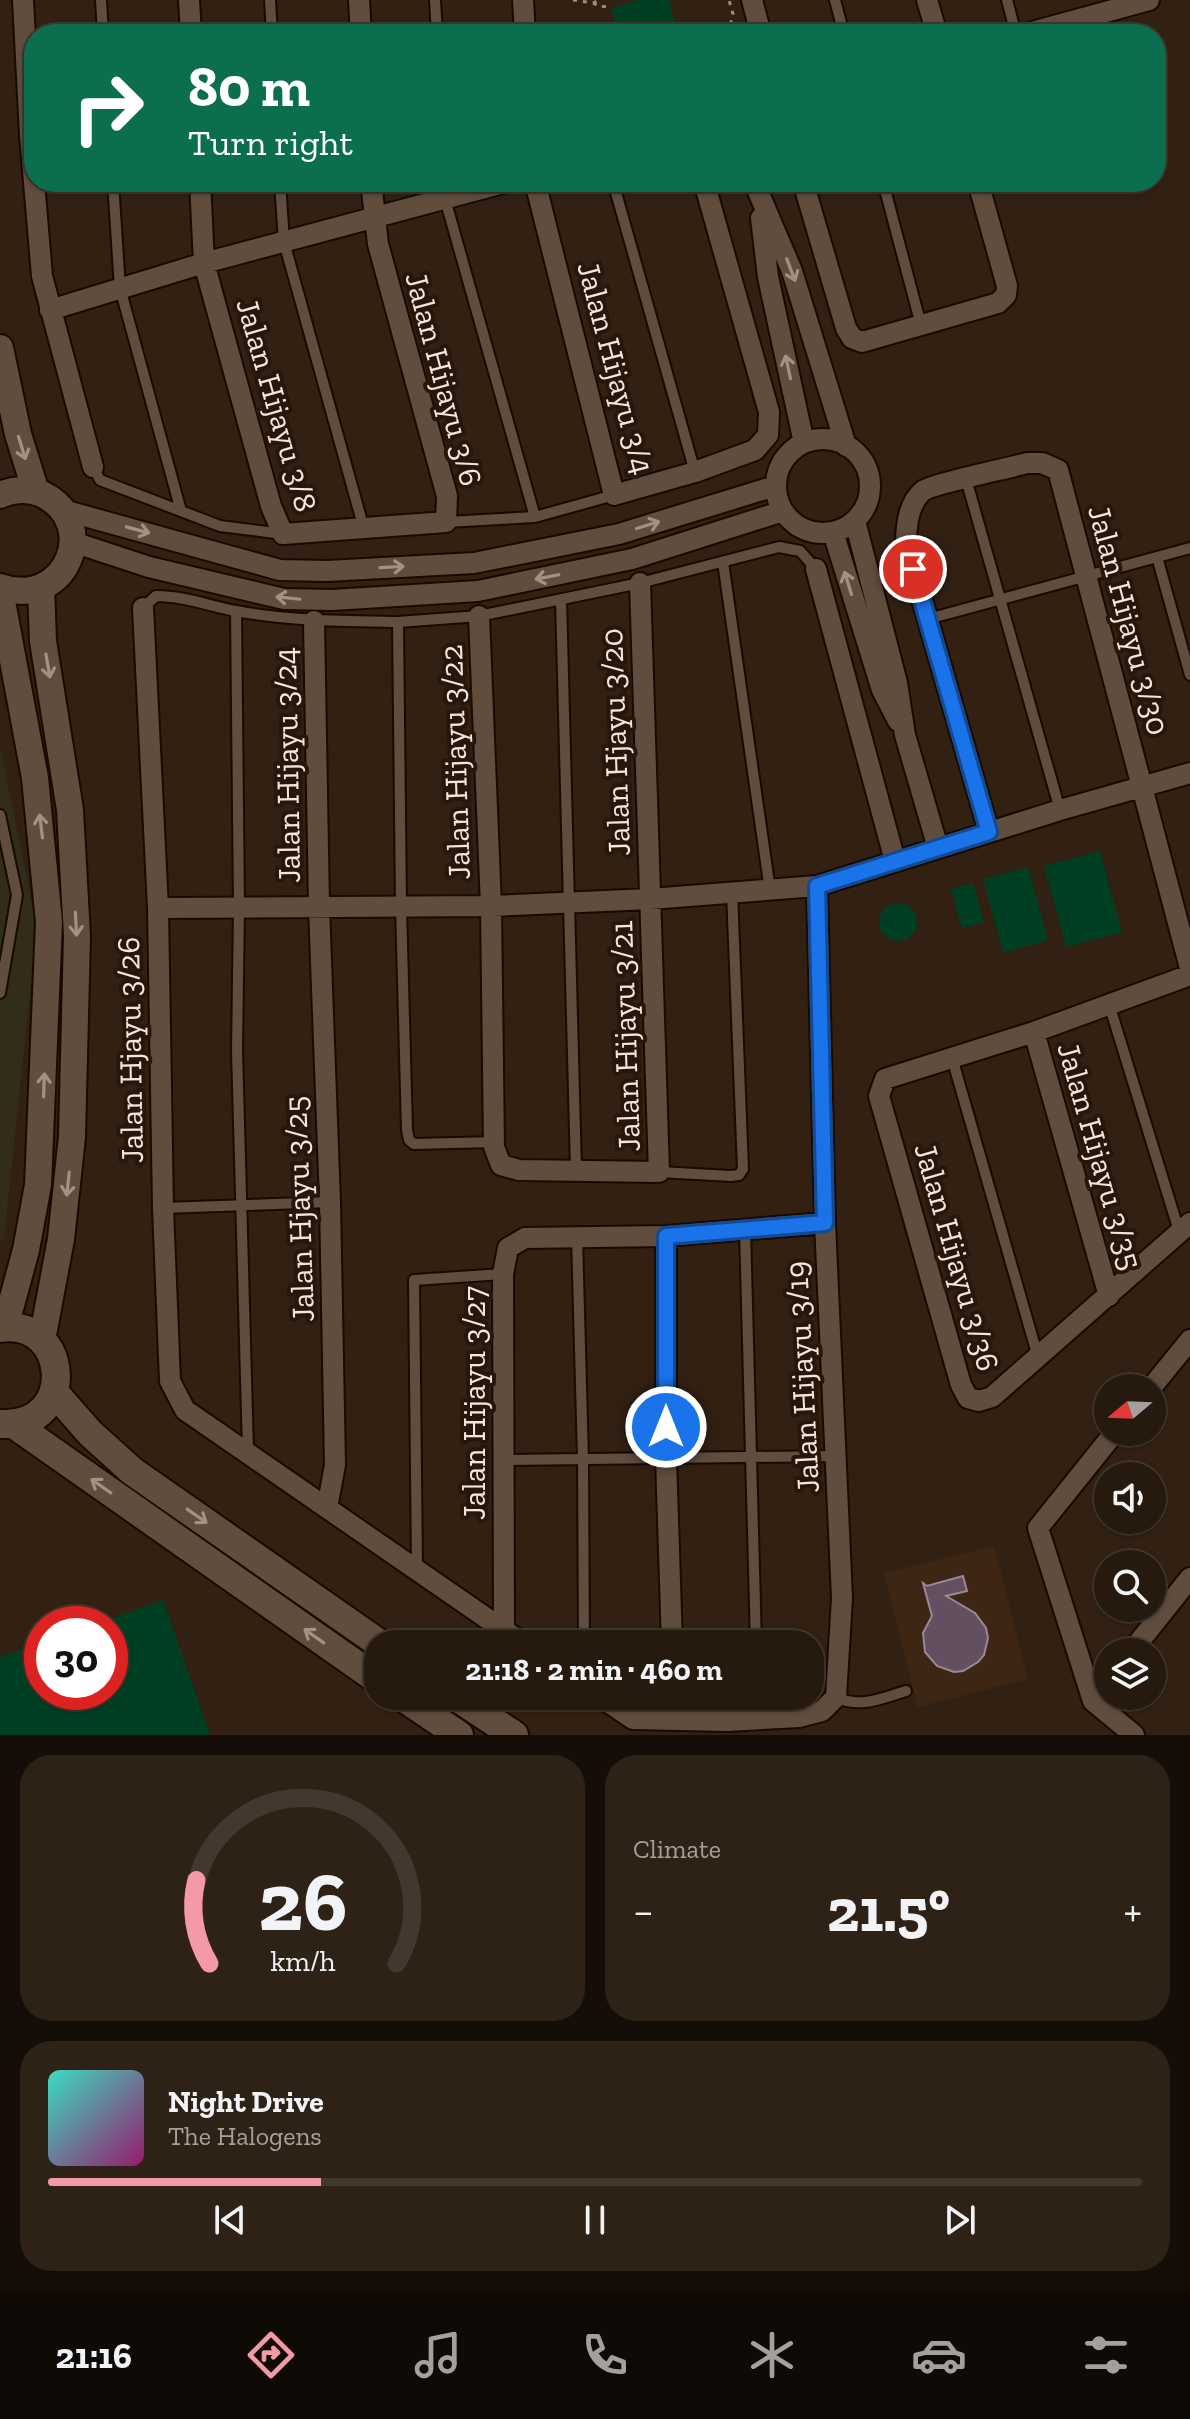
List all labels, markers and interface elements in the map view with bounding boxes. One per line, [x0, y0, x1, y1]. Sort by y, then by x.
text: 80 m [188, 53, 310, 120]
icon: right [56, 56, 160, 160]
text: Turn right [188, 121, 353, 164]
one-way arrow [785, 257, 799, 282]
street label: Jalan Hijayu 3/4 [569, 258, 663, 478]
street label: Jalan Hijayu 3/6 [397, 268, 491, 490]
street label: Jalan Hijayu 3/8 [228, 294, 326, 516]
one-way arrow [780, 355, 795, 380]
one-way arrow [16, 435, 31, 460]
street label: Jalan Hijayu 3/30 [1080, 501, 1178, 739]
one-way arrow [635, 517, 660, 532]
one-way arrow [124, 524, 150, 539]
pin [879, 535, 947, 603]
icon: arrive [891, 547, 935, 591]
one-way arrow [378, 560, 405, 575]
one-way arrow [534, 570, 560, 585]
one-way arrow [840, 570, 855, 596]
one-way arrow [276, 590, 302, 605]
street label: Jalan Hjayu 3/20 [592, 627, 638, 857]
street label: Jalan Hijayu 3/22 [432, 644, 478, 880]
street label: Jalan Hijayu 3/24 [266, 647, 308, 883]
one-way arrow [41, 653, 56, 678]
one-way arrow [33, 813, 48, 839]
one-way arrow [69, 910, 84, 937]
street label: Jalan Hijayu 3/21 [602, 920, 648, 1152]
street label: Jalan Hjayu 3/26 [109, 936, 151, 1164]
street label: Jalan Hijayu 3/35 [1049, 1038, 1151, 1274]
one-way arrow [36, 1072, 51, 1099]
street label: Jalan Hjayu 3/25 [276, 1095, 322, 1323]
street label: Jalan Hijayu 3/36 [906, 1139, 1008, 1375]
one-way arrow [60, 1170, 75, 1197]
street label: Jalan Hijayu 3/19 [777, 1260, 827, 1494]
street label: Jalan Hijayu 3/27 [455, 1286, 493, 1520]
north arrow [1094, 1374, 1166, 1446]
map controls [1094, 1374, 1166, 1710]
position arrow [624, 1385, 708, 1469]
button: sound [1094, 1462, 1166, 1534]
one-way arrow [91, 1478, 113, 1494]
one-way arrow [185, 1508, 207, 1524]
button: search [1094, 1550, 1166, 1622]
speed limit sign: 30 [24, 1606, 128, 1710]
one-way arrow [303, 1628, 325, 1644]
button: layers [1094, 1638, 1166, 1710]
text: 21:18 · 2 min · 460 m [465, 1652, 723, 1688]
text: Climate [633, 1833, 721, 1865]
text: 26 [258, 1851, 347, 1951]
text: 21.5° [827, 1874, 950, 1946]
text: − [633, 1884, 654, 1937]
text: + [1123, 1884, 1142, 1937]
text: km/h [270, 1944, 335, 1978]
text: Night Drive [168, 2084, 324, 2120]
text: The Halogens [168, 2120, 322, 2152]
icon: previous [208, 2198, 252, 2242]
icon: pause [573, 2198, 617, 2242]
icon: next [938, 2198, 982, 2242]
icon: directions [243, 2327, 299, 2383]
icon: music [410, 2327, 466, 2383]
icon: phone [577, 2327, 633, 2383]
icon: climate [744, 2327, 800, 2383]
icon: car [911, 2327, 967, 2383]
icon: filters [1078, 2327, 1134, 2383]
text: 21:16 [56, 2334, 132, 2377]

